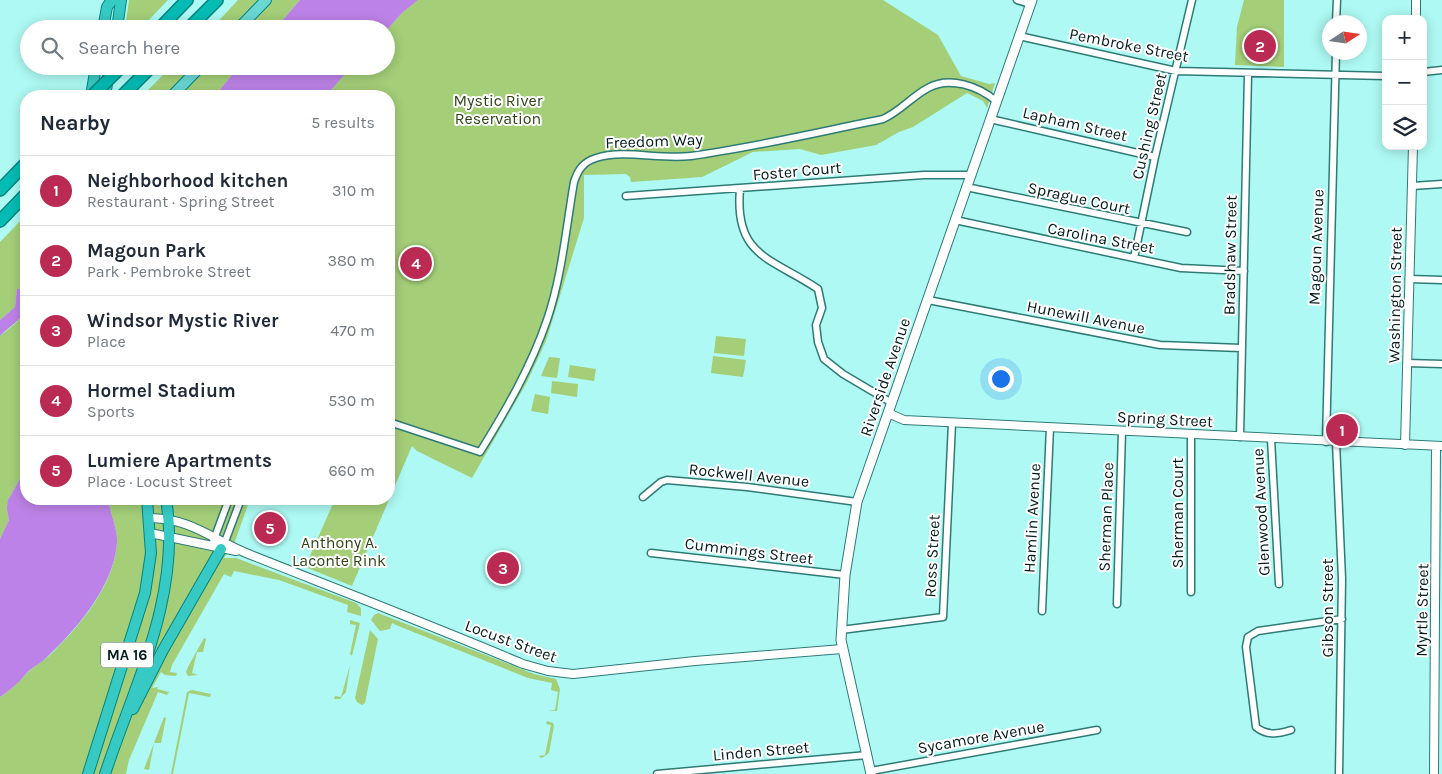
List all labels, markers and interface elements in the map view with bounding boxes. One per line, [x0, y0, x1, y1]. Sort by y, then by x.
north arrow [1322, 15, 1367, 60]
map controls [1382, 15, 1427, 150]
button: + [1382, 15, 1427, 60]
search box [20, 20, 395, 75]
street label: Pembroke Street [1068, 24, 1190, 66]
pin: 2 [1244, 27, 1276, 65]
icon: search [38, 34, 66, 62]
text: Search here [78, 37, 180, 59]
button: − [1382, 60, 1427, 105]
street label: Cushing Street [1128, 71, 1170, 181]
park label: Mystic River Reservation [454, 91, 543, 128]
street label: Lapham Street [1021, 103, 1129, 145]
button: layers [1382, 105, 1427, 150]
text: Nearby [40, 111, 110, 135]
text: 5 results [311, 113, 375, 132]
street label: Freedom Way [605, 130, 704, 152]
street label: Foster Court [752, 158, 842, 184]
text: Neighborhood kitchen [87, 170, 288, 192]
street label: Sprague Court [1026, 178, 1132, 218]
text: 1 [53, 181, 59, 200]
text: 310 m [332, 181, 375, 200]
street label: Magoun Avenue [1304, 189, 1328, 305]
text: Restaurant · Spring Street [87, 192, 275, 211]
street label: Bradshaw Street [1219, 195, 1241, 315]
street label: Carolina Street [1046, 218, 1156, 258]
street label: Washington Street [1384, 227, 1406, 363]
text: Magoun Park [87, 240, 206, 262]
pin: 4 [400, 244, 432, 282]
text: 2 [51, 251, 61, 270]
text: 380 m [327, 251, 375, 270]
text: Park · Pembroke Street [87, 262, 251, 281]
street label: Hunewill Avenue [1025, 296, 1147, 338]
text: Windsor Mystic River [87, 310, 278, 332]
street label: Riverside Avenue [856, 315, 914, 439]
text: 3 [51, 321, 61, 340]
text: 470 m [330, 321, 375, 340]
text: Place [87, 332, 126, 351]
your location [988, 366, 1014, 392]
text: Hormel Stadium [87, 380, 236, 402]
text: 4 [51, 391, 61, 410]
text: 530 m [328, 391, 375, 410]
text: Sports [87, 402, 135, 421]
street label: Spring Street [1117, 407, 1213, 431]
pin: 1 [1326, 411, 1358, 449]
street label: Glenwood Avenue [1248, 448, 1274, 576]
text: Lumiere Apartments [87, 450, 272, 472]
street label: Sherman Court [1168, 458, 1187, 568]
street label: Rockwell Avenue [688, 459, 810, 491]
text: 5 [51, 461, 61, 480]
text: 660 m [328, 461, 375, 480]
street label: Sherman Place [1095, 462, 1117, 572]
street label: Hamlin Avenue [1020, 463, 1044, 573]
text: Place · Locust Street [87, 472, 232, 491]
pin: 5 [254, 509, 286, 547]
street label: Ross Street [920, 514, 944, 598]
park label: Anthony A. Laconte Rink [292, 533, 386, 570]
street label: Cummings Street [684, 534, 814, 568]
pin: 3 [487, 549, 519, 587]
street label: Gibson Street [1318, 558, 1337, 658]
street label: Myrtle Street [1412, 563, 1432, 657]
street label: Locust Street [462, 616, 560, 666]
road number: MA 16 [101, 642, 153, 668]
street label: Sycamore Avenue [916, 716, 1046, 758]
street label: Linden Street [712, 737, 810, 765]

